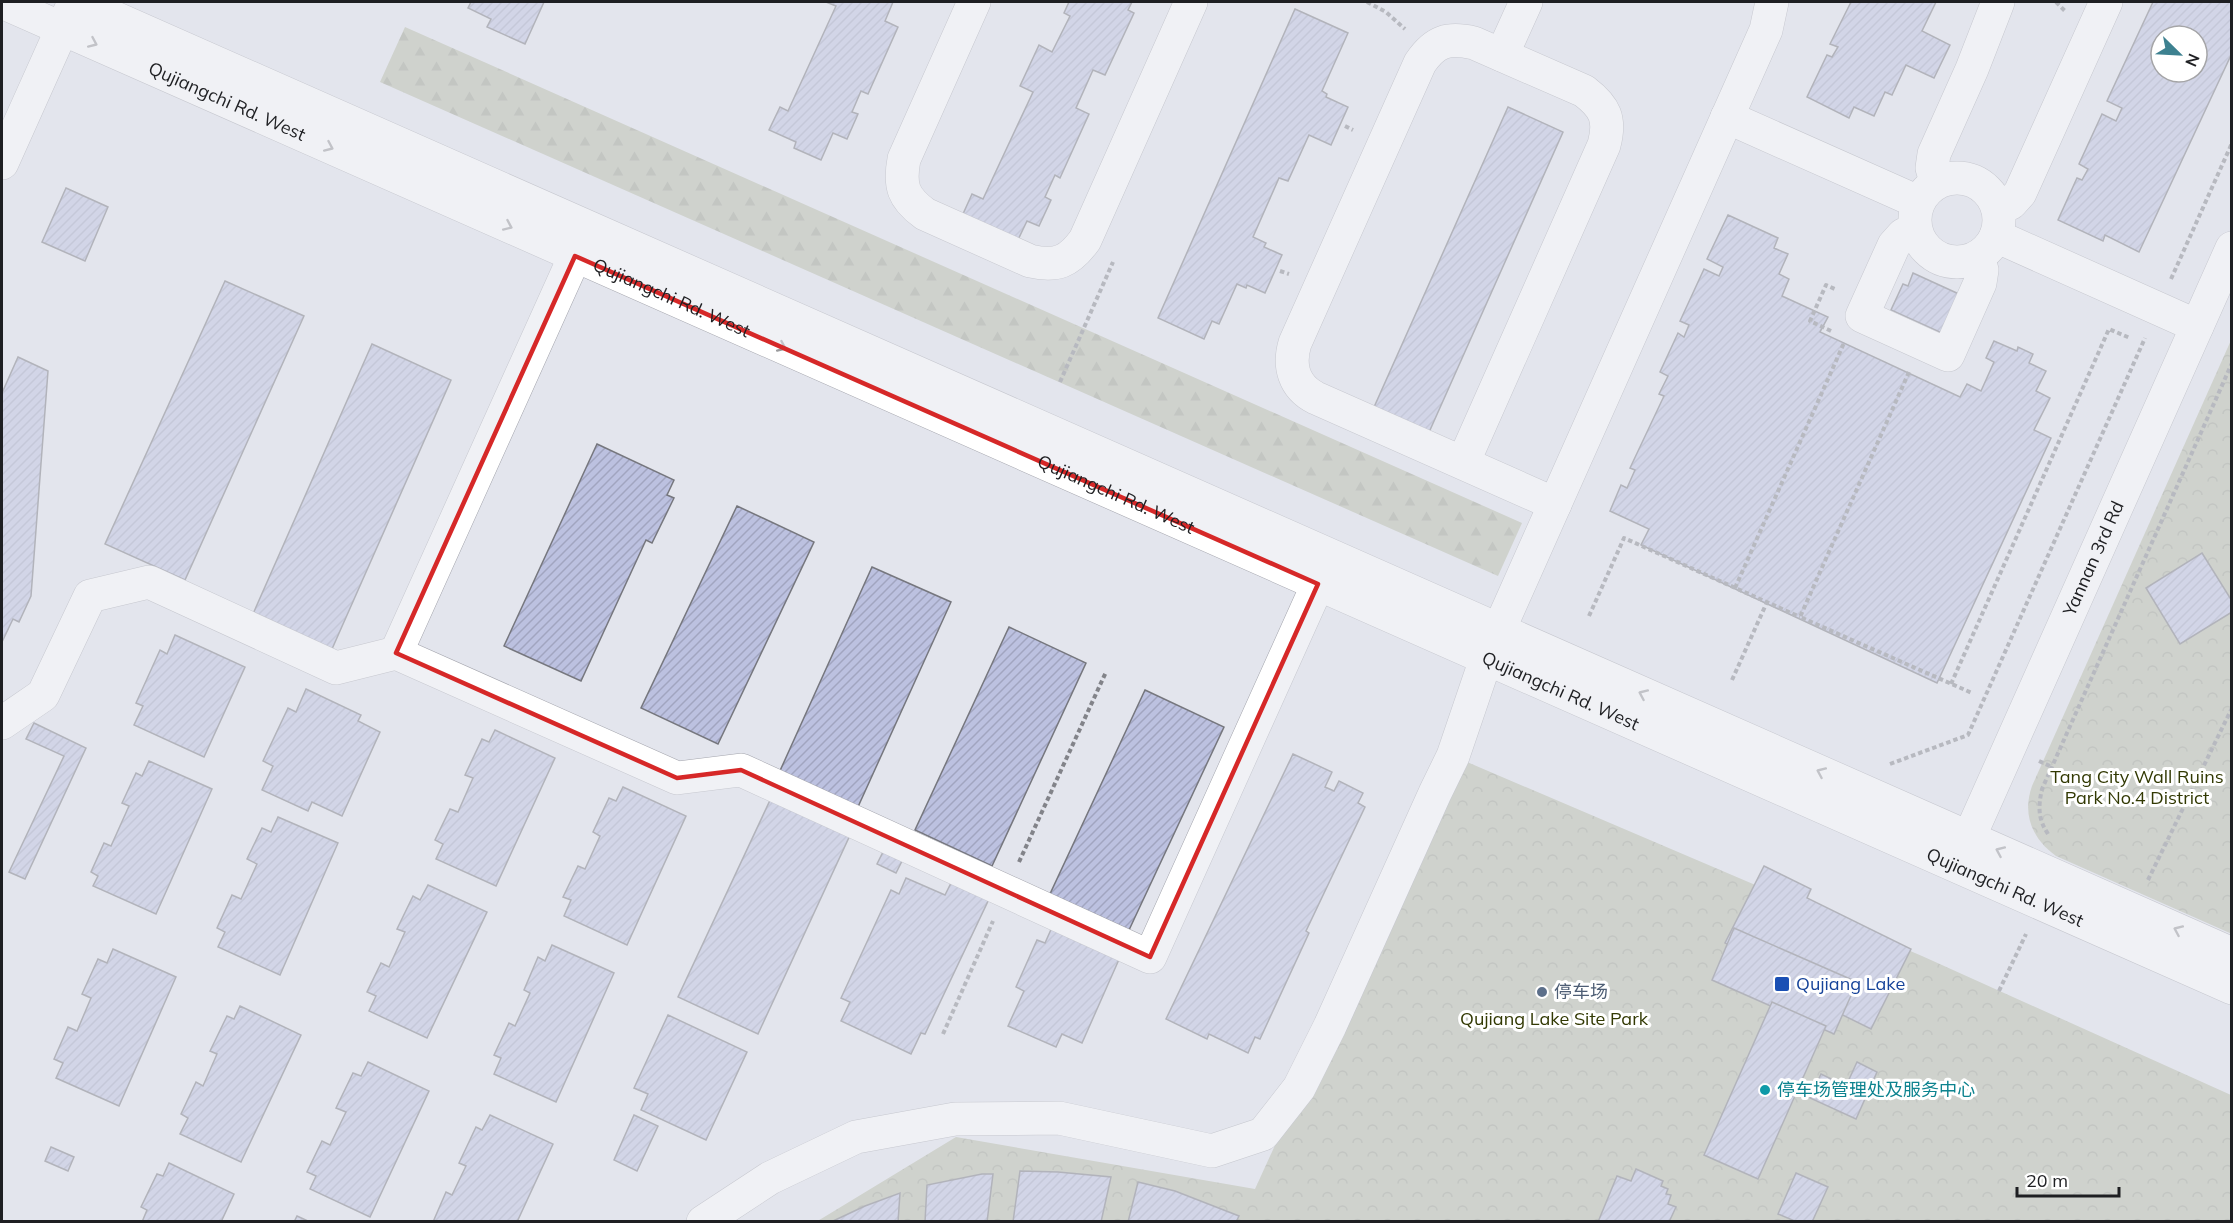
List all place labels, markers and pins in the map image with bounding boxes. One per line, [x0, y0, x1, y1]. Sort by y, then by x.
place label: Qujiang Lake [1796, 972, 1905, 995]
marker: Qujiang Lake [1773, 975, 1791, 993]
place label: 停车场 [1554, 980, 1608, 1003]
marker: 停车场 [1535, 985, 1549, 999]
place label: 停车场管理处及服务中心 [1777, 1078, 1975, 1101]
marker: 停车场管理处及服务中心 [1758, 1083, 1772, 1097]

